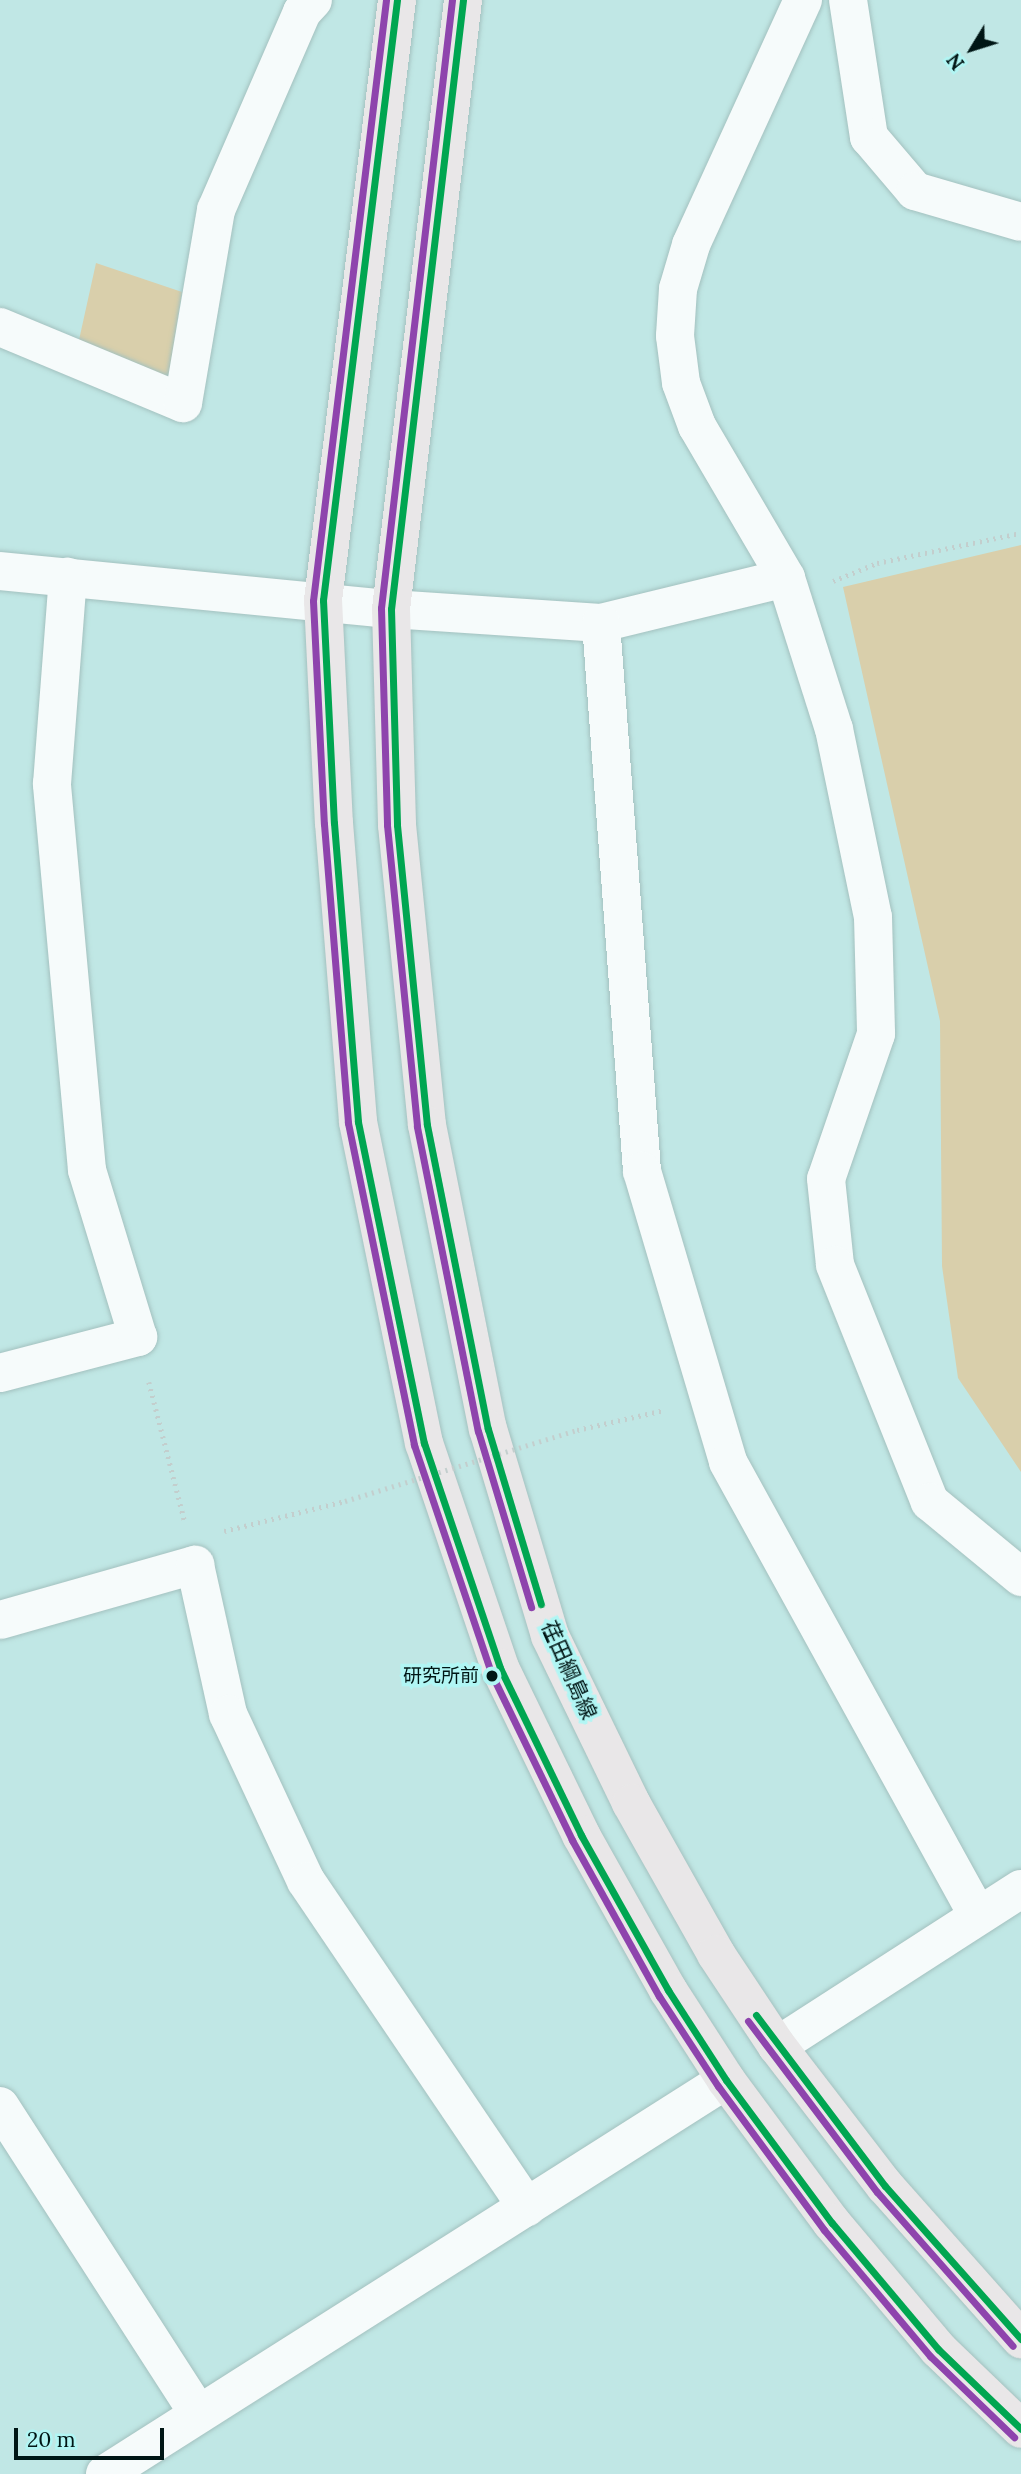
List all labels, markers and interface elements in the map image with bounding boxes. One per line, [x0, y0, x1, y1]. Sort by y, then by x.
north arrow [937, 14, 1007, 84]
text: N [941, 49, 969, 75]
street label: 荏田綱島線 [536, 1617, 602, 1723]
place label: 研究所前 [403, 1665, 479, 1687]
marker: 研究所前 [485, 1669, 499, 1683]
scale bar [18, 2414, 168, 2458]
text: 20 m [27, 2426, 76, 2453]

